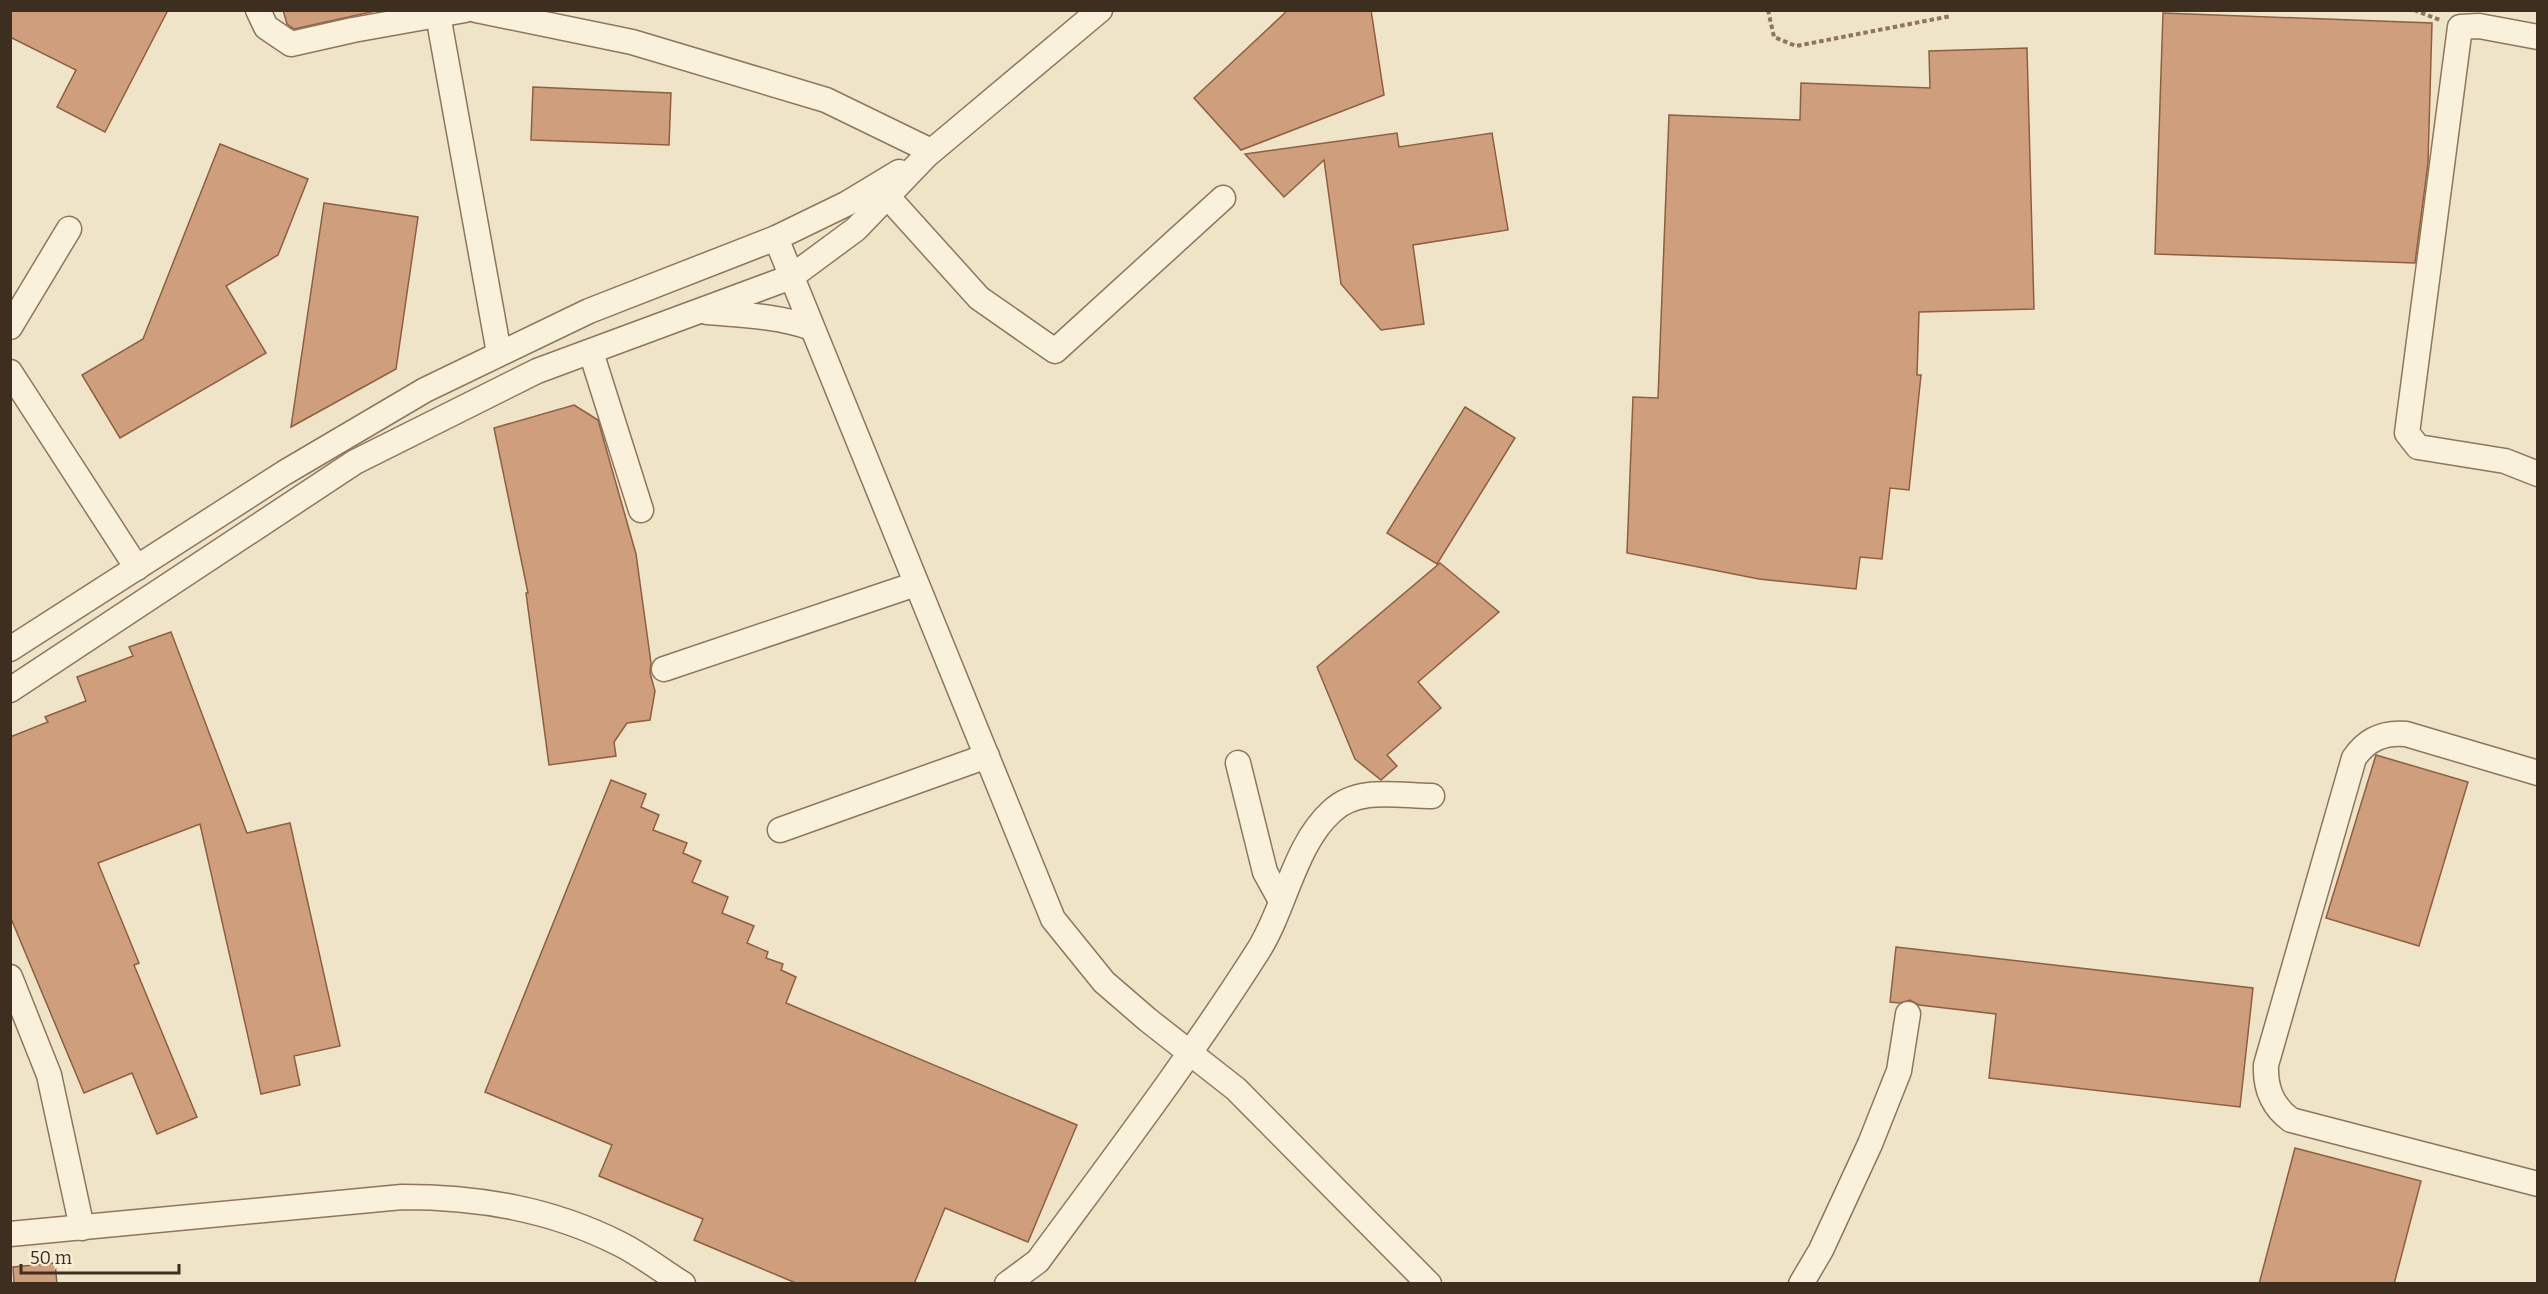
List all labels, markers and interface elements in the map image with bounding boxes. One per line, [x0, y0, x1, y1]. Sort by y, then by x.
scale bar [21, 1237, 178, 1275]
text: 50 m [30, 1247, 72, 1269]

